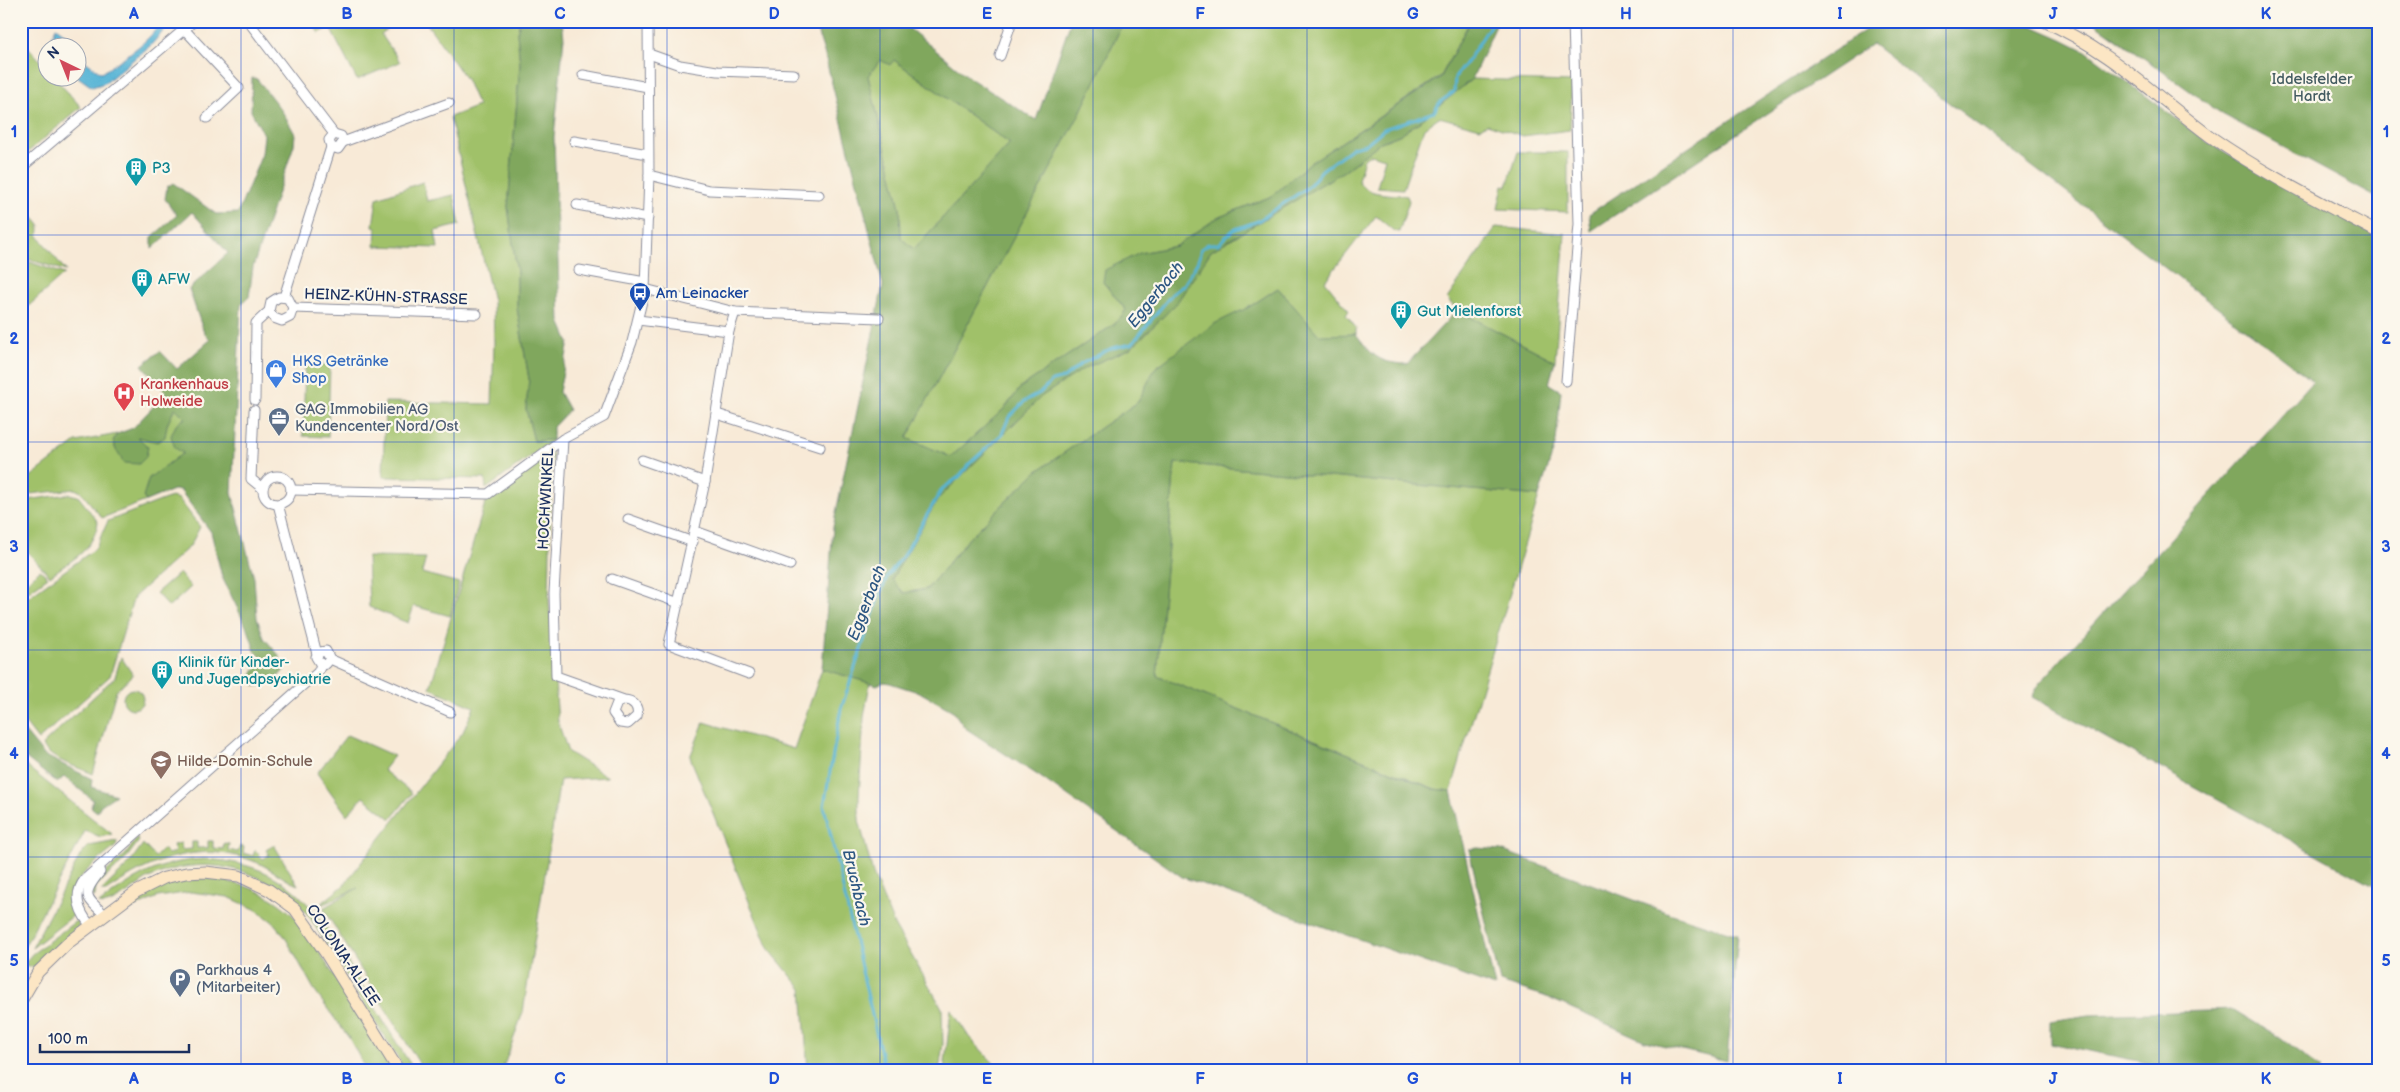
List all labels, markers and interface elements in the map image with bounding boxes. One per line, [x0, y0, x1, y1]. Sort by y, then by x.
text: A [128, 5, 139, 24]
text: B [341, 5, 353, 24]
text: C [554, 5, 566, 24]
text: D [768, 5, 780, 24]
text: E [982, 5, 992, 24]
text: F [1195, 5, 1205, 24]
text: G [1407, 5, 1419, 24]
text: H [1620, 5, 1632, 24]
text: I [1837, 5, 1843, 24]
text: J [2049, 5, 2058, 24]
text: K [2261, 5, 2272, 24]
north arrow [38, 38, 88, 88]
text: N [44, 43, 63, 63]
park label: Iddelsfelder Hardt [2272, 70, 2353, 106]
text: 1 [11, 123, 17, 142]
text: 1 [2383, 123, 2389, 142]
building icon: P3 [124, 156, 148, 187]
place label: P3 [152, 159, 171, 178]
water label: Eggerbach [1124, 258, 1188, 332]
building icon: AFW [130, 267, 154, 298]
place label: AFW [158, 270, 190, 289]
bus stop icon: Am Leinacker [628, 281, 652, 312]
place label: Am Leinacker [656, 284, 749, 303]
street label: HEINZ-KÜHN-STRASSE [304, 285, 468, 309]
building icon: Gut Mielenforst [1389, 299, 1413, 330]
place label: Gut Mielenforst [1417, 302, 1522, 321]
text: 2 [9, 330, 19, 349]
text: 2 [2381, 330, 2391, 349]
place label: HKS Getränke Shop [292, 352, 389, 388]
shop icon: HKS Getränke Shop [264, 358, 288, 389]
place label: Krankenhaus Holweide [140, 375, 229, 411]
hospital icon: Krankenhaus Holweide [112, 381, 136, 412]
place label: GAG Immobilien AG Kundencenter Nord/Ost [295, 400, 459, 436]
office icon: GAG Immobilien AG Kundencenter Nord/Ost [267, 406, 291, 437]
street label: HOCHWINKEL [534, 447, 558, 550]
text: 3 [9, 538, 19, 557]
text: 3 [2381, 538, 2391, 557]
water label: Eggerbach [844, 562, 890, 643]
place label: Klinik für Kinder- und Jugendpsychiatrie [178, 653, 331, 689]
building icon: Klinik für Kinder- und Jugendpsychiatrie [150, 659, 174, 690]
text: 4 [9, 745, 19, 764]
text: 4 [2381, 745, 2391, 764]
school or university icon: Hilde-Domin-Schule [149, 749, 173, 780]
place label: Hilde-Domin-Schule [177, 752, 313, 771]
water label: Bruchbach [838, 848, 874, 928]
street label: COLONIA-ALLEE [302, 901, 384, 1009]
text: 5 [9, 952, 19, 971]
text: 5 [2381, 952, 2391, 971]
place label: Parkhaus 4 (Mitarbeiter) [196, 961, 281, 997]
parking icon: Parkhaus 4 (Mitarbeiter) [168, 967, 192, 998]
scale bar [40, 1022, 189, 1054]
text: 100 m [48, 1030, 88, 1049]
text: A [128, 1070, 139, 1089]
text: B [341, 1070, 353, 1089]
text: C [554, 1070, 566, 1089]
text: D [768, 1070, 780, 1089]
text: E [982, 1070, 992, 1089]
text: F [1195, 1070, 1205, 1089]
text: G [1407, 1070, 1419, 1089]
text: H [1620, 1070, 1632, 1089]
text: I [1837, 1070, 1843, 1089]
text: J [2049, 1070, 2058, 1089]
text: K [2261, 1070, 2272, 1089]

